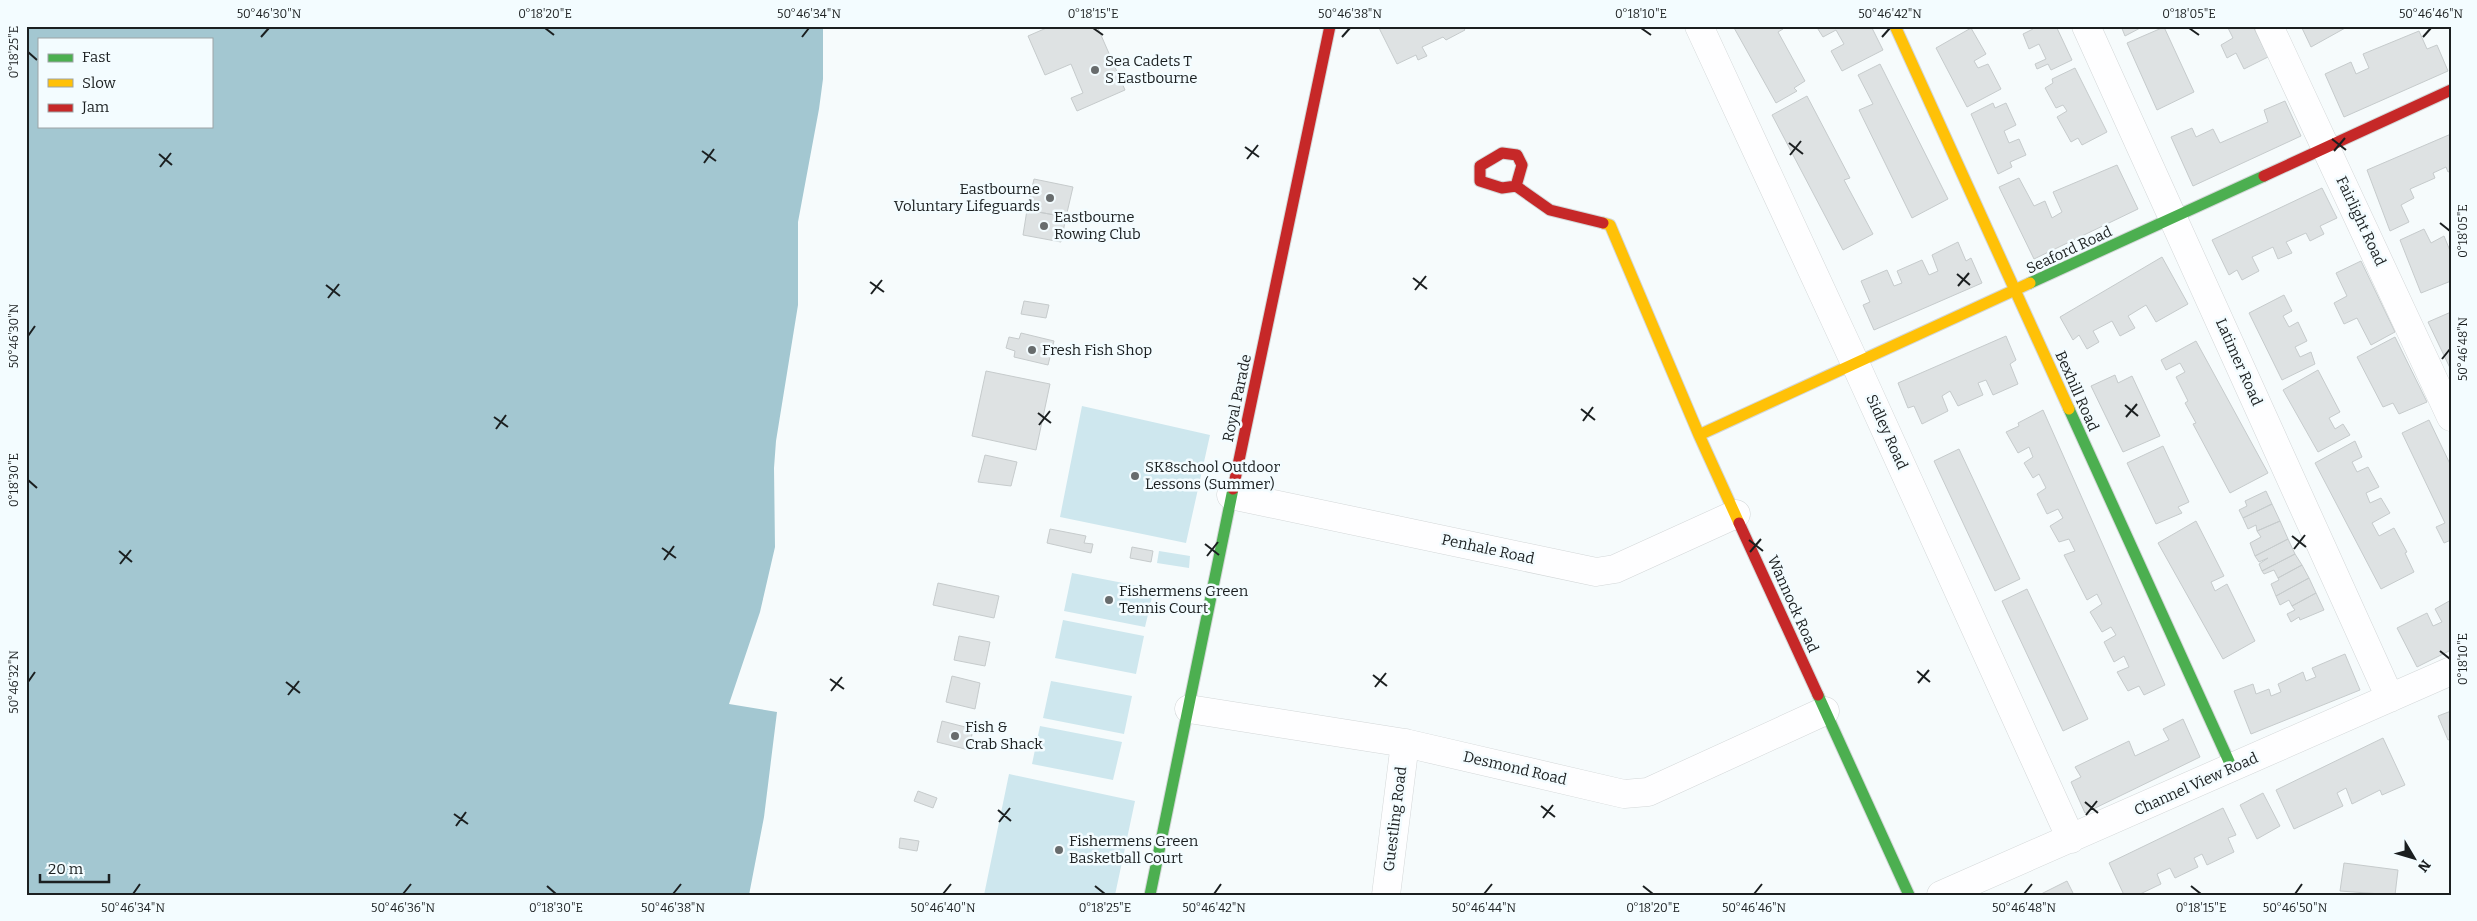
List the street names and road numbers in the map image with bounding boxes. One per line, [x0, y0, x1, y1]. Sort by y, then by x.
street label: Fairlight Road [2332, 173, 2390, 269]
street label: Seaford Road [2023, 222, 2115, 278]
street label: Latimer Road [2212, 316, 2266, 409]
street label: Bexhill Road [2051, 348, 2103, 434]
street label: Royal Parade [1219, 352, 1255, 444]
street label: Sidley Road [1862, 392, 1912, 472]
street label: Penhale Road [1440, 530, 1536, 568]
street label: Wannock Road [1764, 553, 1822, 655]
street label: Desmond Road [1462, 747, 1569, 789]
street label: Channel View Road [2131, 749, 2261, 819]
street label: Guestling Road [1380, 765, 1410, 873]

